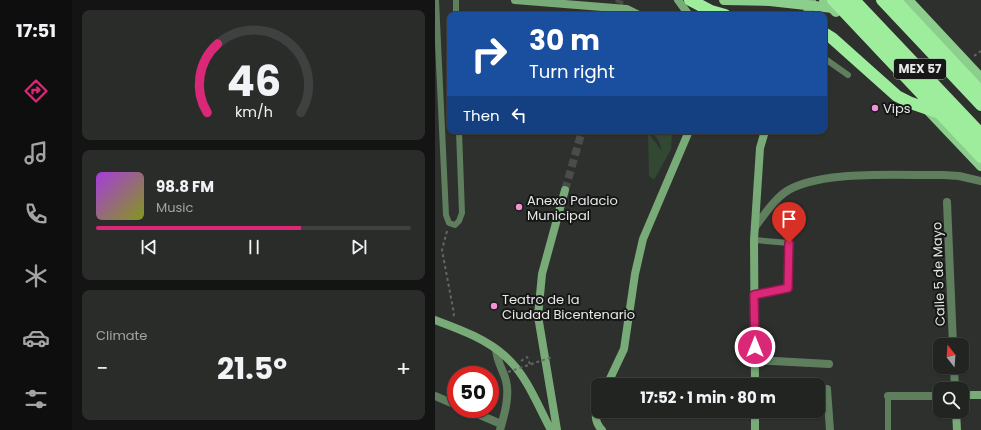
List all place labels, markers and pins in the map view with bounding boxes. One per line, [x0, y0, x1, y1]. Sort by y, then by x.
place label: Vips [883, 99, 911, 118]
marker: Vips [870, 103, 880, 113]
place label: Anexo Palacio Municipal [527, 191, 618, 225]
marker: Anexo Palacio Municipal [514, 202, 524, 212]
pin [772, 202, 806, 243]
place label: Teatro de la Ciudad Bicentenario [502, 290, 635, 324]
marker: Teatro de la Ciudad Bicentenario [489, 301, 499, 311]

